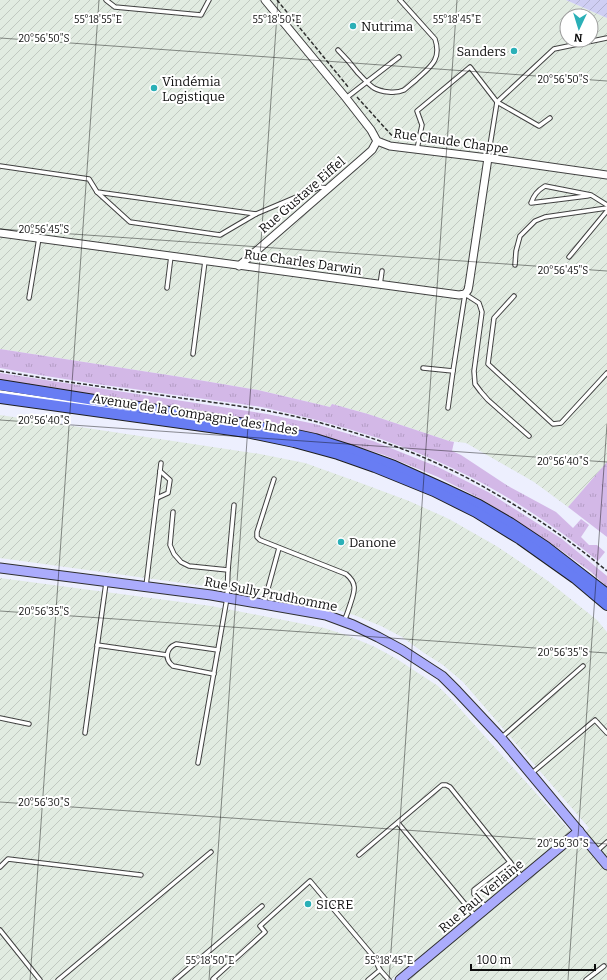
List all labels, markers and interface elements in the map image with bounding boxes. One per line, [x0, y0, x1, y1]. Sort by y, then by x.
north arrow [559, 8, 599, 48]
text: 55°18'55"E [74, 14, 122, 26]
text: 55°18'50"E [253, 14, 301, 26]
text: 55°18'45"E [433, 14, 481, 26]
place label: Nutrima [361, 19, 413, 34]
marker: Nutrima [348, 21, 358, 31]
text: N [573, 31, 583, 44]
text: 20°56'50"S [18, 33, 70, 45]
place label: Sanders [457, 44, 506, 59]
marker: Sanders [509, 46, 519, 56]
place label: Vindémia Logistique [162, 74, 225, 104]
text: 20°56'50"S [537, 74, 589, 86]
marker: Vindémia Logistique [149, 83, 159, 93]
street label: Rue Claude Chappe [392, 125, 510, 157]
street label: Rue Gustave Eiffel [256, 153, 348, 236]
text: 20°56'45"S [19, 224, 69, 236]
street label: Rue Charles Darwin [243, 246, 364, 278]
text: 20°56'45"S [538, 265, 588, 277]
street label: Avenue de la Compagnie des Indes [91, 390, 299, 438]
text: 20°56'40"S [18, 415, 70, 427]
text: 20°56'40"S [537, 456, 589, 468]
place label: Danone [349, 535, 396, 550]
marker: Danone [336, 537, 346, 547]
street label: Rue Sully Prudhomme [203, 574, 339, 614]
text: 20°56'35"S [19, 606, 69, 618]
text: 20°56'35"S [538, 647, 588, 659]
text: 20°56'30"S [18, 797, 70, 809]
text: 20°56'30"S [537, 838, 589, 850]
street label: Rue Paul Verlaine [436, 856, 526, 936]
place label: SICRE [316, 897, 353, 912]
marker: SICRE [303, 899, 313, 909]
scale bar [471, 946, 595, 972]
text: 100 m [477, 953, 512, 967]
text: 55°18'50"E [186, 955, 234, 967]
text: 55°18'45"E [365, 955, 413, 967]

